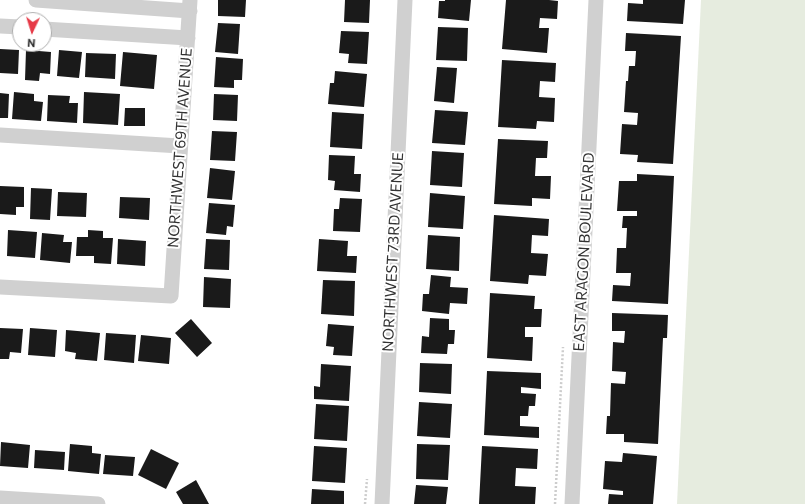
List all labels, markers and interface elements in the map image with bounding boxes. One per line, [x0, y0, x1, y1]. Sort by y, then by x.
north arrow [12, 12, 52, 52]
text: N [27, 37, 36, 50]
street label: NORTHWEST 69TH AVENUE [164, 47, 196, 249]
street label: NORTHWEST 73RD AVENUE [379, 152, 407, 352]
street label: EAST ARAGON BOULEVARD [570, 152, 598, 352]

